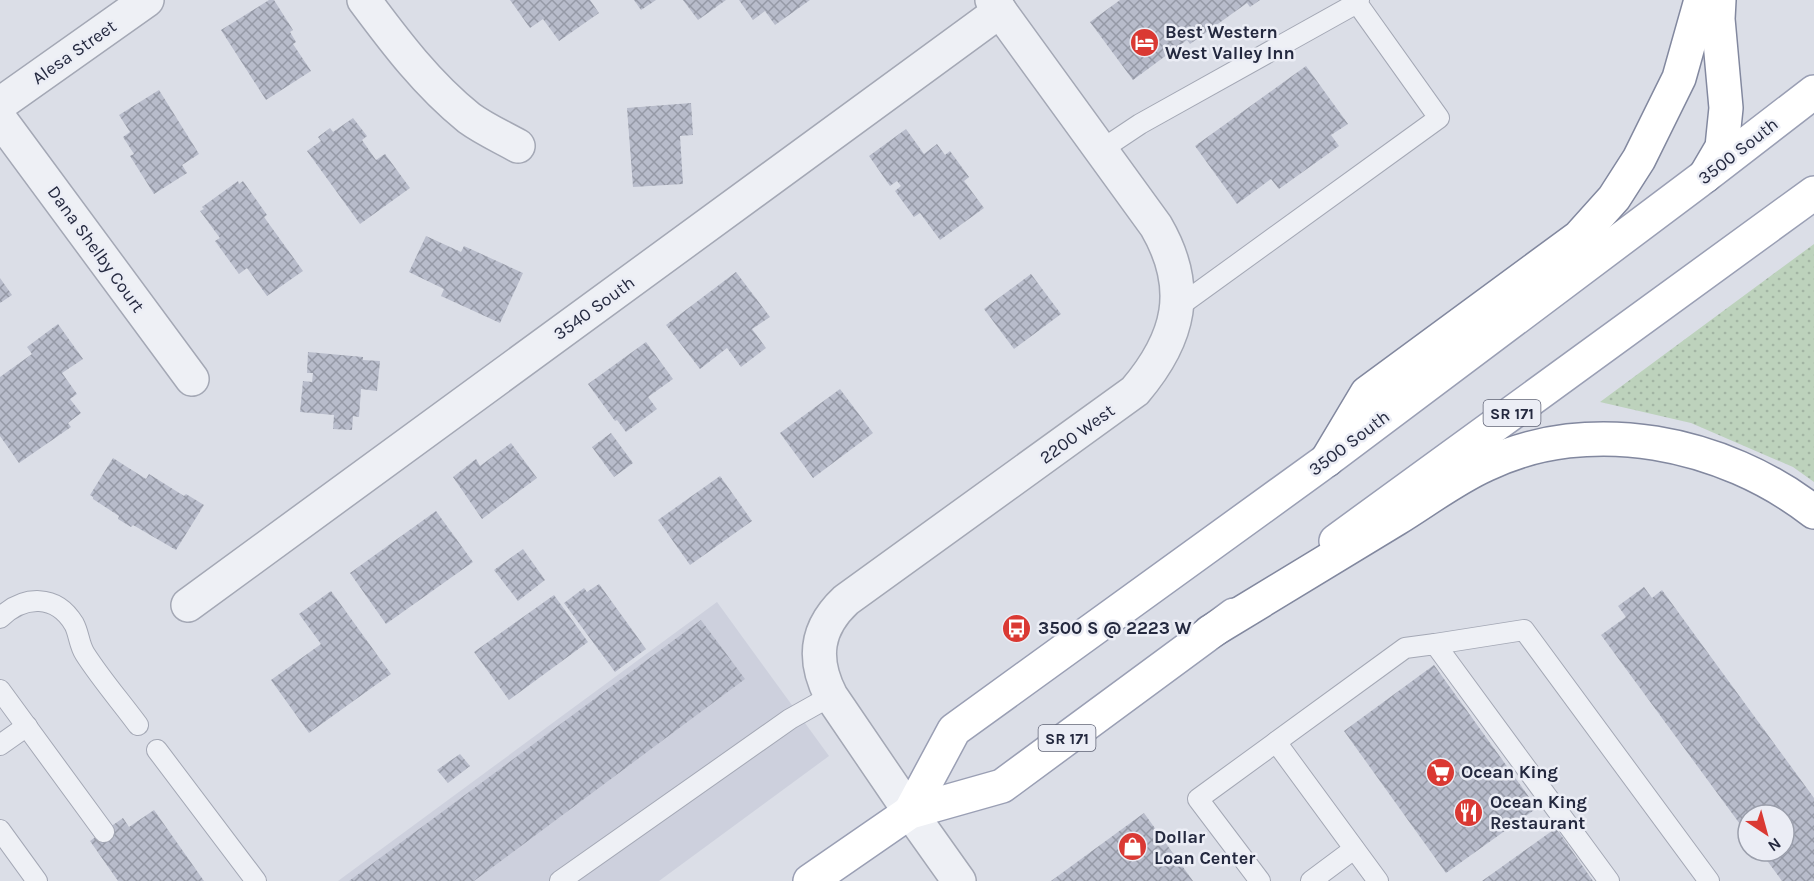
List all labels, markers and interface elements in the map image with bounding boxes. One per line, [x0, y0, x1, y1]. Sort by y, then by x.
street label: Alesa Street [28, 15, 121, 89]
place label: Best Western West Valley Inn [1165, 21, 1295, 64]
hotel icon: Best Western West Valley Inn [1128, 26, 1160, 58]
street label: 3500 South [1694, 113, 1782, 189]
street label: Dana Shelby Court [43, 181, 149, 317]
street label: 3540 South [549, 271, 639, 345]
street label: 2200 West [1035, 399, 1119, 469]
road number: SR 171 [1484, 400, 1540, 426]
street label: 3500 South [1304, 405, 1394, 481]
bus stop icon: 3500 S @ 2223 W [1001, 612, 1033, 644]
place label: 3500 S @ 2223 W [1038, 617, 1192, 639]
road number: SR 171 [1038, 725, 1096, 751]
supermarket icon: Ocean King [1424, 756, 1456, 788]
place label: Ocean King [1461, 761, 1559, 783]
place label: Ocean King Restaurant [1490, 791, 1588, 834]
restaurant icon: Ocean King Restaurant [1453, 796, 1485, 828]
north arrow [1736, 803, 1796, 863]
place label: Dollar Loan Center [1154, 826, 1255, 869]
shop icon: Dollar Loan Center [1117, 831, 1149, 863]
text: N [1764, 834, 1785, 856]

